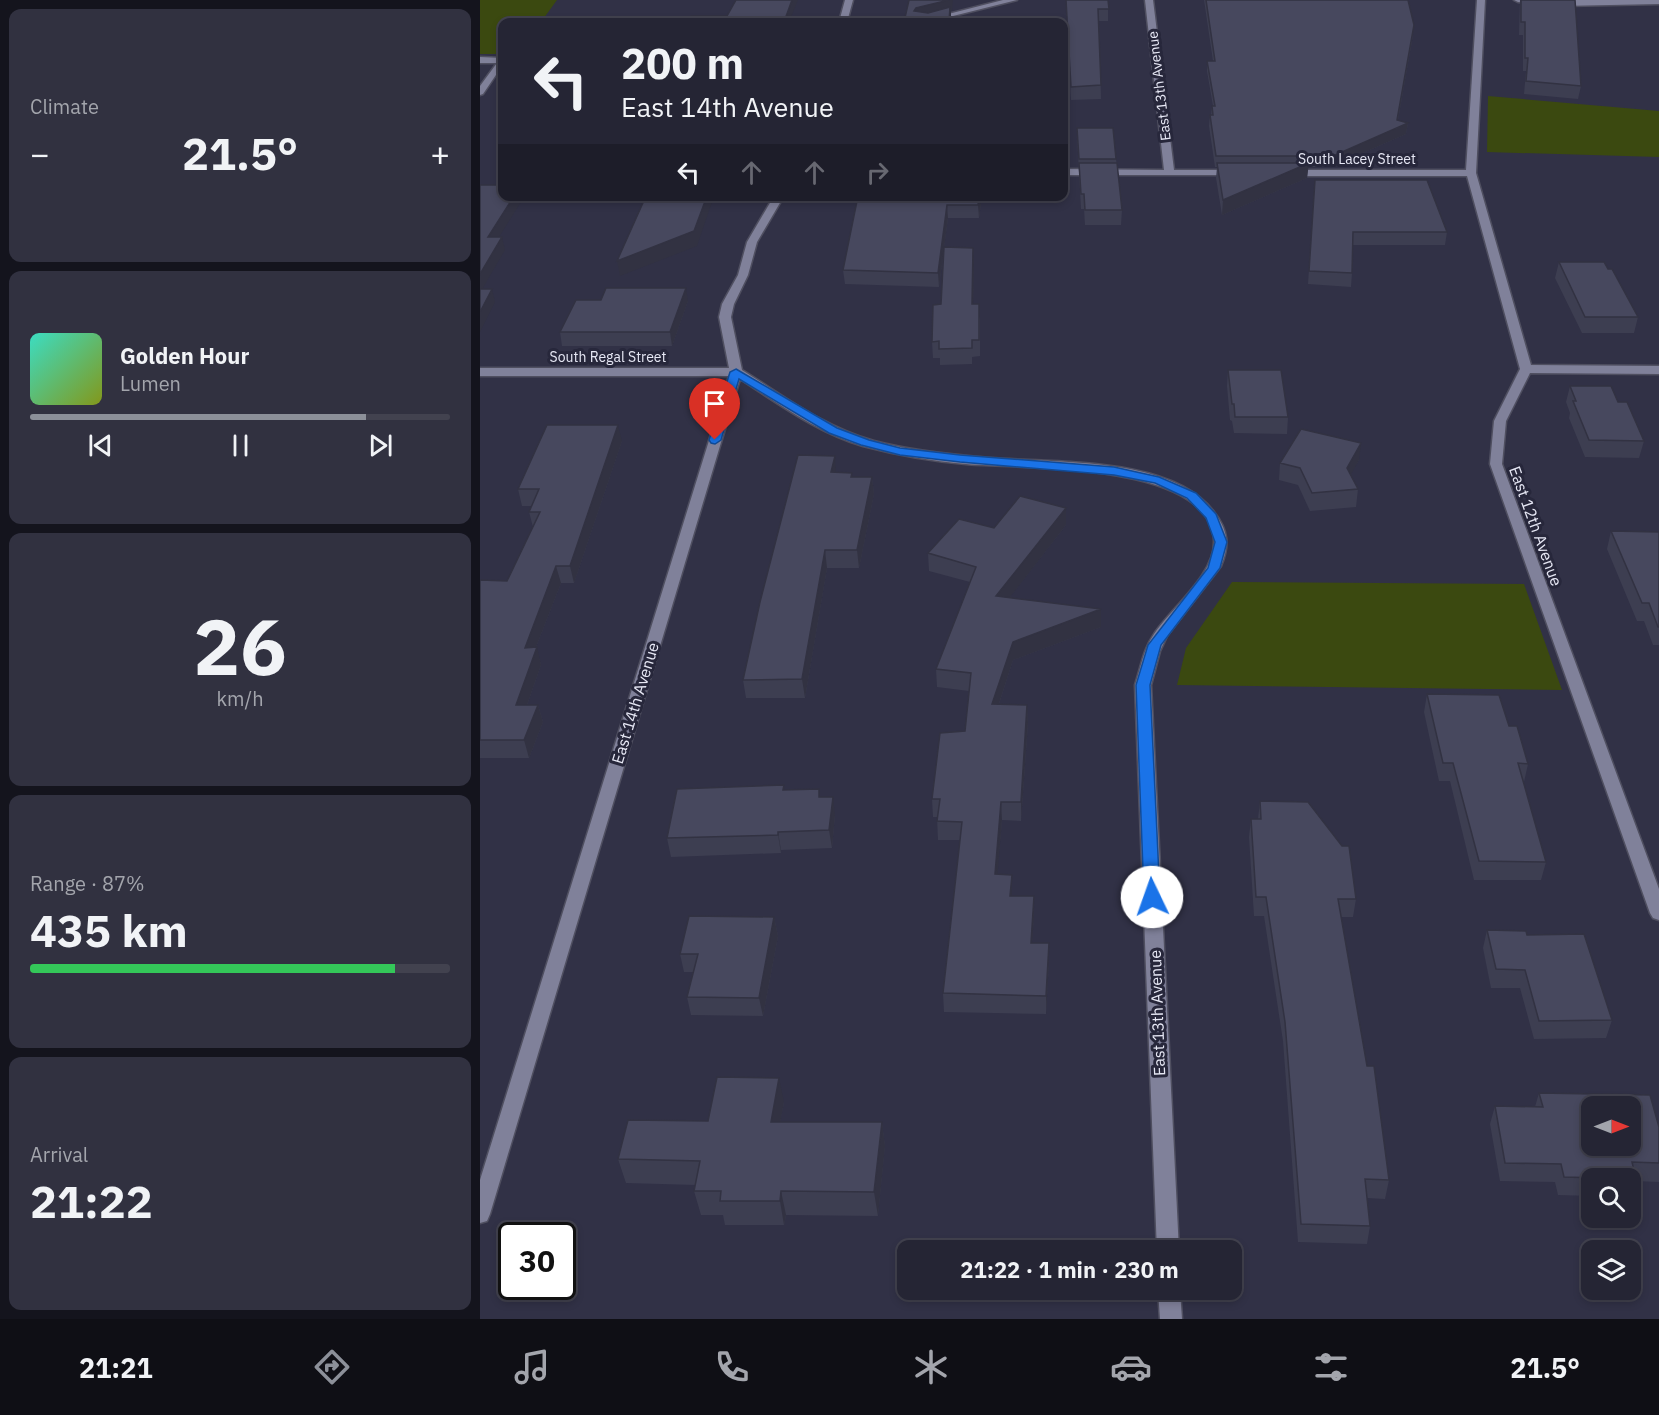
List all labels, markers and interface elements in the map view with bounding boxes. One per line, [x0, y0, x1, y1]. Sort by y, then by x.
street label: East 13th Avenue [1143, 30, 1175, 142]
text: 200 m [621, 36, 744, 91]
icon: left [522, 42, 600, 120]
text: East 14th Avenue [621, 89, 834, 124]
text: Climate [30, 93, 99, 120]
text: 21.5° [182, 124, 298, 182]
text: − [30, 132, 50, 175]
text: + [430, 132, 450, 175]
street label: South Lacey Street [1298, 150, 1416, 168]
icon: left [672, 156, 705, 189]
icon: ahead [735, 156, 768, 189]
icon: ahead [798, 156, 831, 189]
icon: right [861, 156, 894, 189]
text: Golden Hour [120, 341, 249, 370]
street label: South Regal Street [550, 348, 667, 366]
text: Lumen [120, 370, 181, 397]
pin [689, 378, 740, 440]
icon: arrive [698, 387, 731, 420]
icon: previous [84, 429, 117, 462]
icon: pause [224, 429, 257, 462]
icon: next [364, 429, 397, 462]
street label: East 12th Avenue [1505, 463, 1567, 589]
text: 26 [193, 595, 287, 696]
street label: East 14th Avenue [607, 640, 663, 766]
text: km/h [216, 685, 264, 712]
position arrow [1120, 865, 1184, 929]
text: Range · 87% [30, 870, 145, 897]
text: 435 km [30, 901, 188, 959]
street label: East 13th Avenue [1145, 949, 1169, 1076]
north arrow [1581, 1096, 1641, 1156]
map controls [1581, 1096, 1641, 1300]
text: Arrival [30, 1141, 88, 1168]
button: search [1581, 1168, 1641, 1228]
text: 21:22 [30, 1172, 153, 1230]
speed limit sign: 30 [498, 1222, 576, 1300]
button: layers [1581, 1240, 1641, 1300]
text: 21:22 · 1 min · 230 m [960, 1255, 1179, 1284]
icon: directions [311, 1346, 353, 1388]
icon: music [511, 1346, 553, 1388]
icon: phone [711, 1346, 753, 1388]
icon: climate [910, 1346, 952, 1388]
icon: car [1110, 1346, 1152, 1388]
icon: filters [1310, 1346, 1352, 1388]
text: 21:21 [79, 1350, 153, 1385]
text: 21.5° [1510, 1350, 1580, 1385]

